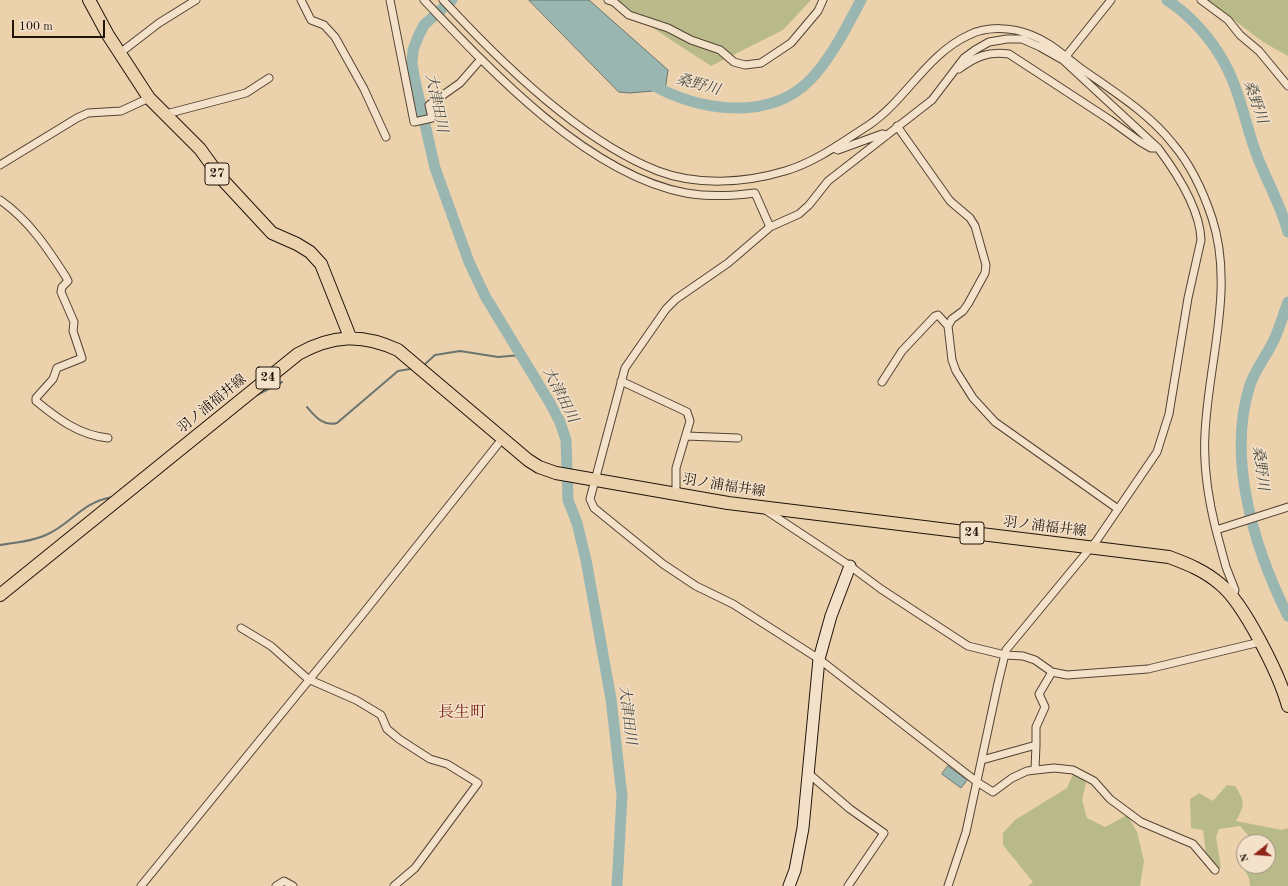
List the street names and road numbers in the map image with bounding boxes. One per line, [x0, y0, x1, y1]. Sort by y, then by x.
road number: 27 [205, 163, 229, 185]
road number: 24 [256, 367, 280, 389]
street label: 羽ノ浦福井線 [174, 371, 250, 437]
street label: 羽ノ浦福井線 [681, 471, 767, 501]
street label: 羽ノ浦福井線 [1002, 514, 1088, 540]
road number: 24 [960, 522, 984, 544]

